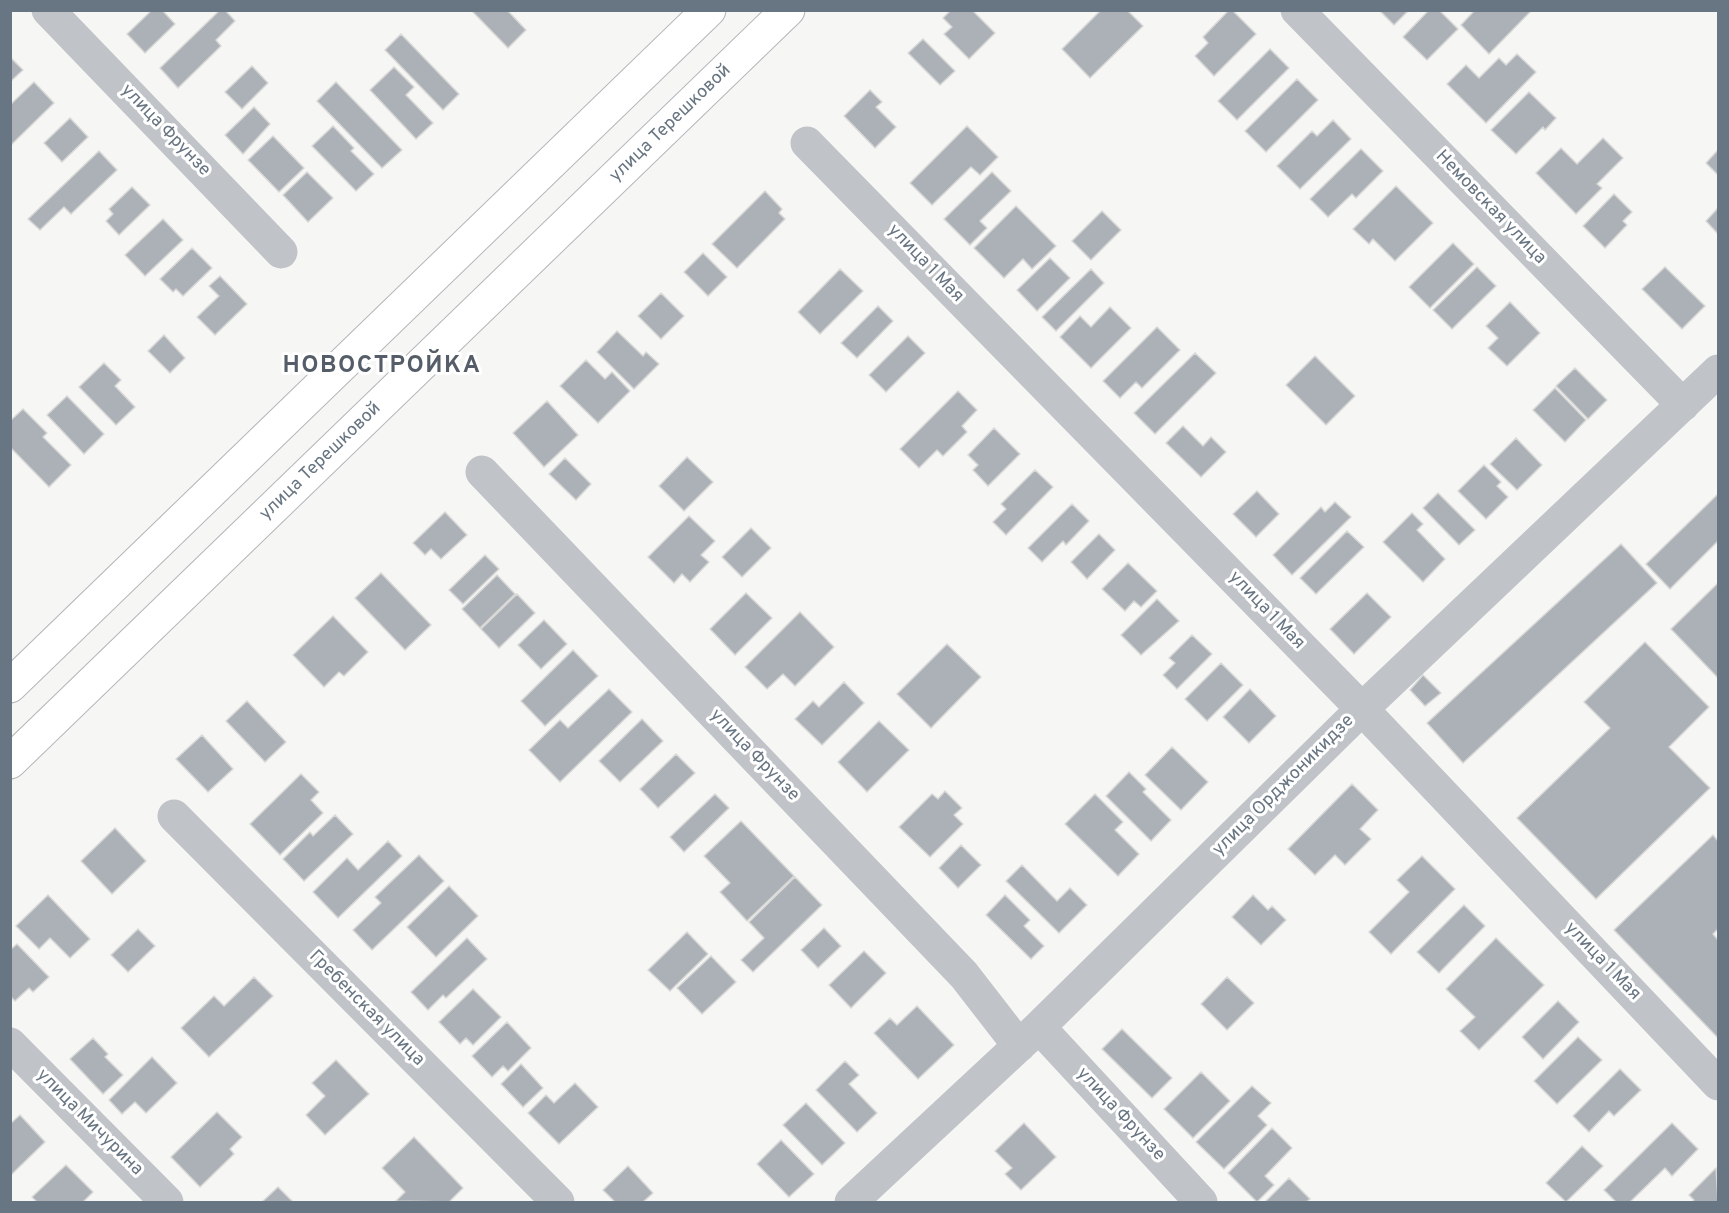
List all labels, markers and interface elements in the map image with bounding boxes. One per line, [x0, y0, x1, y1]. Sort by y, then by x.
street label: улица Терешковой [606, 60, 736, 188]
street label: улица Фрунзе [116, 80, 214, 182]
street label: Немовская улица [1430, 147, 1550, 269]
street label: улица 1 Мая [882, 220, 968, 308]
district label: НОВОСТРОЙКА [282, 353, 482, 381]
street label: улица Терешковой [256, 398, 386, 526]
street label: улица 1 Мая [1223, 567, 1309, 655]
street label: улица Фрунзе [705, 705, 803, 807]
street label: улица Орджоникидзе [1209, 711, 1359, 861]
street label: улица 1 Мая [1559, 918, 1645, 1006]
street label: Гребенская улица [304, 947, 428, 1071]
street label: улица Фрунзе [1071, 1064, 1169, 1166]
street label: улица Мичурина [31, 1065, 147, 1181]

